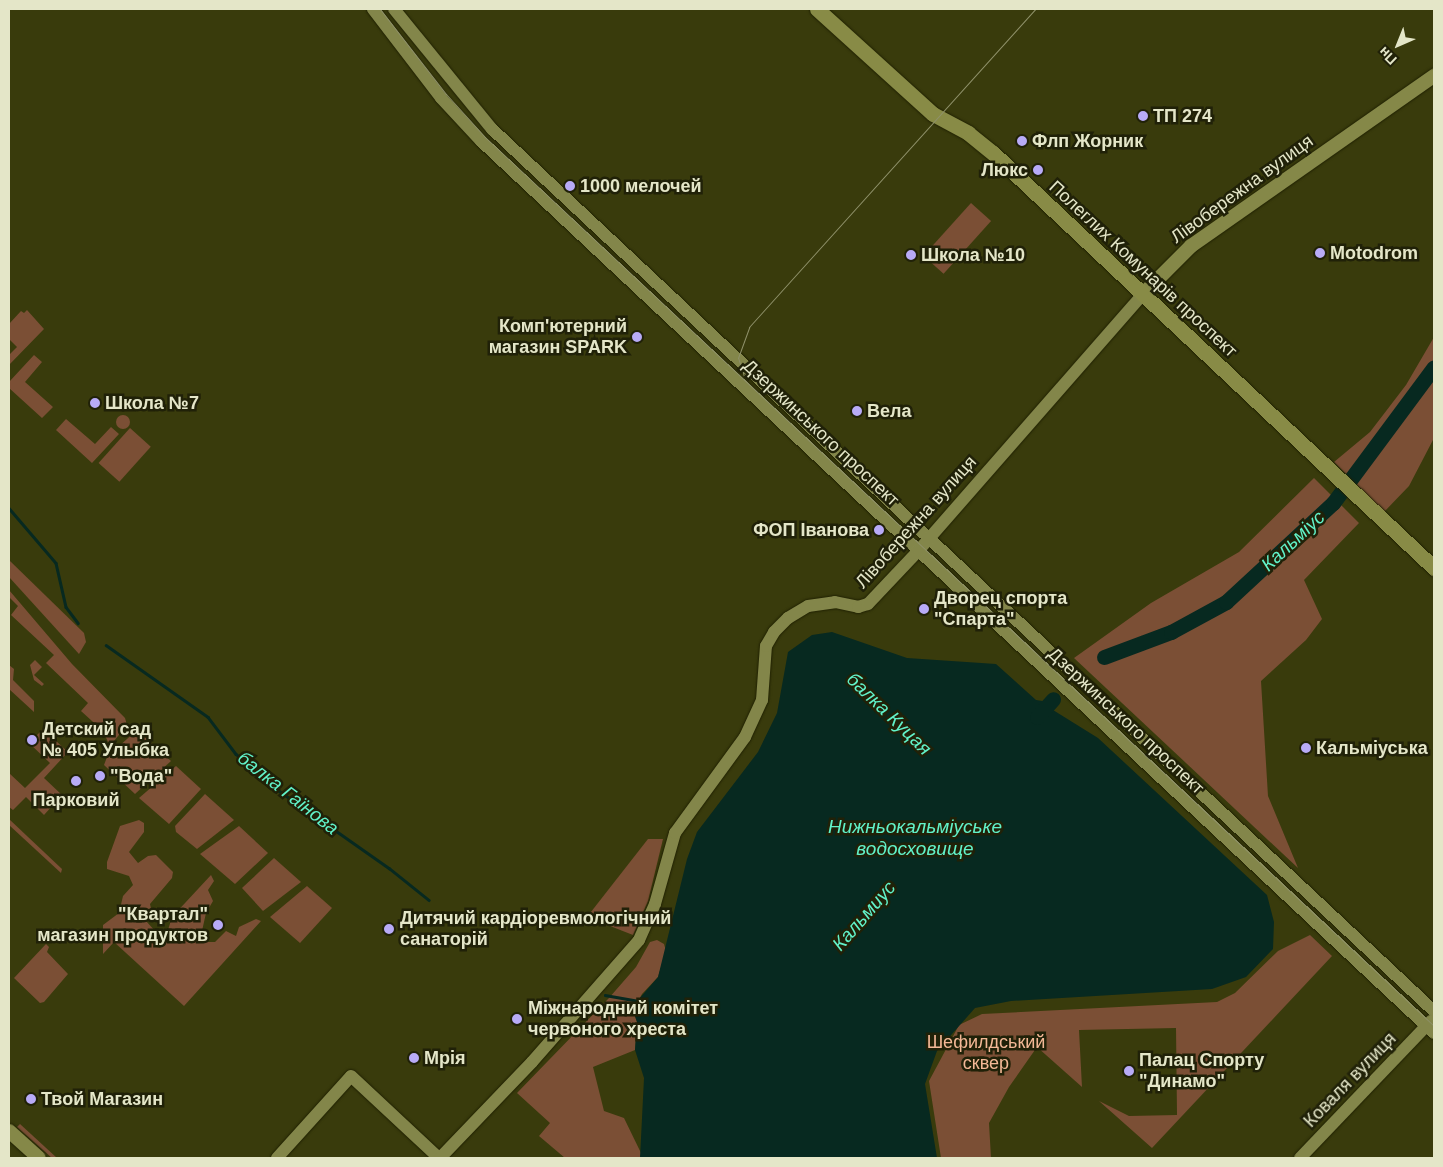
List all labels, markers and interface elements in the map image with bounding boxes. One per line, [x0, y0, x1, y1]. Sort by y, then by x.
north arrow [1373, 20, 1423, 70]
text: Пн [1375, 44, 1400, 68]
place label: ТП 274 [1153, 105, 1212, 127]
marker: ТП 274 [1137, 110, 1149, 122]
place label: Флп Жорник [1032, 130, 1143, 152]
street label: Лівобережна вулиця [1167, 130, 1317, 248]
marker: Флп Жорник [1016, 135, 1028, 147]
place label: Люкс [981, 159, 1028, 181]
marker: Люкс [1032, 164, 1044, 176]
place label: 1000 мелочей [580, 175, 702, 197]
street label: Полеглих Комунарів проспект [1044, 176, 1242, 362]
marker: 1000 мелочей [564, 180, 576, 192]
place label: Motodrom [1330, 242, 1418, 264]
place label: Школа №10 [921, 244, 1025, 266]
marker: Motodrom [1314, 247, 1326, 259]
marker: Школа №10 [905, 249, 917, 261]
place label: Комп'ютерний магазин SPARK [489, 316, 627, 358]
marker: Комп'ютерний магазин SPARK [631, 331, 643, 343]
street label: Дзержинського проспект [739, 355, 903, 511]
place label: Школа №7 [105, 392, 199, 414]
marker: Школа №7 [89, 397, 101, 409]
place label: Вела [867, 400, 911, 422]
marker: Вела [851, 405, 863, 417]
street label: Лівобережна вулиця [851, 451, 981, 593]
water label: Кальміус [1257, 506, 1329, 576]
place label: ФОП Іванова [753, 519, 869, 541]
marker: ФОП Іванова [873, 524, 885, 536]
place label: Дворец спорта "Спарта" [934, 588, 1067, 630]
marker: Дворец спорта "Спарта" [918, 603, 930, 615]
street label: Дзержинського проспект [1044, 643, 1208, 799]
water label: балка Куцая [842, 668, 936, 760]
place label: Детский сад № 405 Улыбка [42, 719, 169, 762]
marker: Детский сад № 405 Улыбка [26, 734, 38, 746]
place label: Кальміуська [1316, 737, 1428, 759]
marker: Кальміуська [1300, 742, 1312, 754]
water label: балка Гаїнова [233, 746, 343, 840]
place label: "Вода" [110, 765, 172, 787]
marker: "Вода" [94, 770, 106, 782]
marker: Парковий [70, 775, 82, 787]
place label: Парковий [33, 789, 119, 811]
water label: Нижньокальміуське водосховище [828, 816, 1002, 860]
water label: Кальмиус [828, 877, 900, 955]
place label: "Квартал" магазин продуктов [37, 904, 208, 946]
place label: Дитячий кардіоревмологічний санаторій [400, 908, 671, 951]
marker: "Квартал" магазин продуктов [212, 919, 224, 931]
marker: Дитячий кардіоревмологічний санаторій [382, 922, 396, 936]
place label: Міжнародний комітет червоного хреста [528, 998, 718, 1040]
marker: Міжнародний комітет червоного хреста [510, 1012, 524, 1026]
street label: Коваля вулиця [1299, 1028, 1401, 1132]
park label: Шефилдський сквер [927, 1032, 1045, 1074]
place label: Мрія [424, 1047, 465, 1069]
place label: Палац Спорту "Динамо" [1139, 1050, 1264, 1092]
marker: Мрія [408, 1052, 420, 1064]
marker: Палац Спорту "Динамо" [1123, 1065, 1135, 1077]
place label: Твой Магазин [41, 1088, 163, 1110]
marker: Твой Магазин [25, 1093, 37, 1105]

